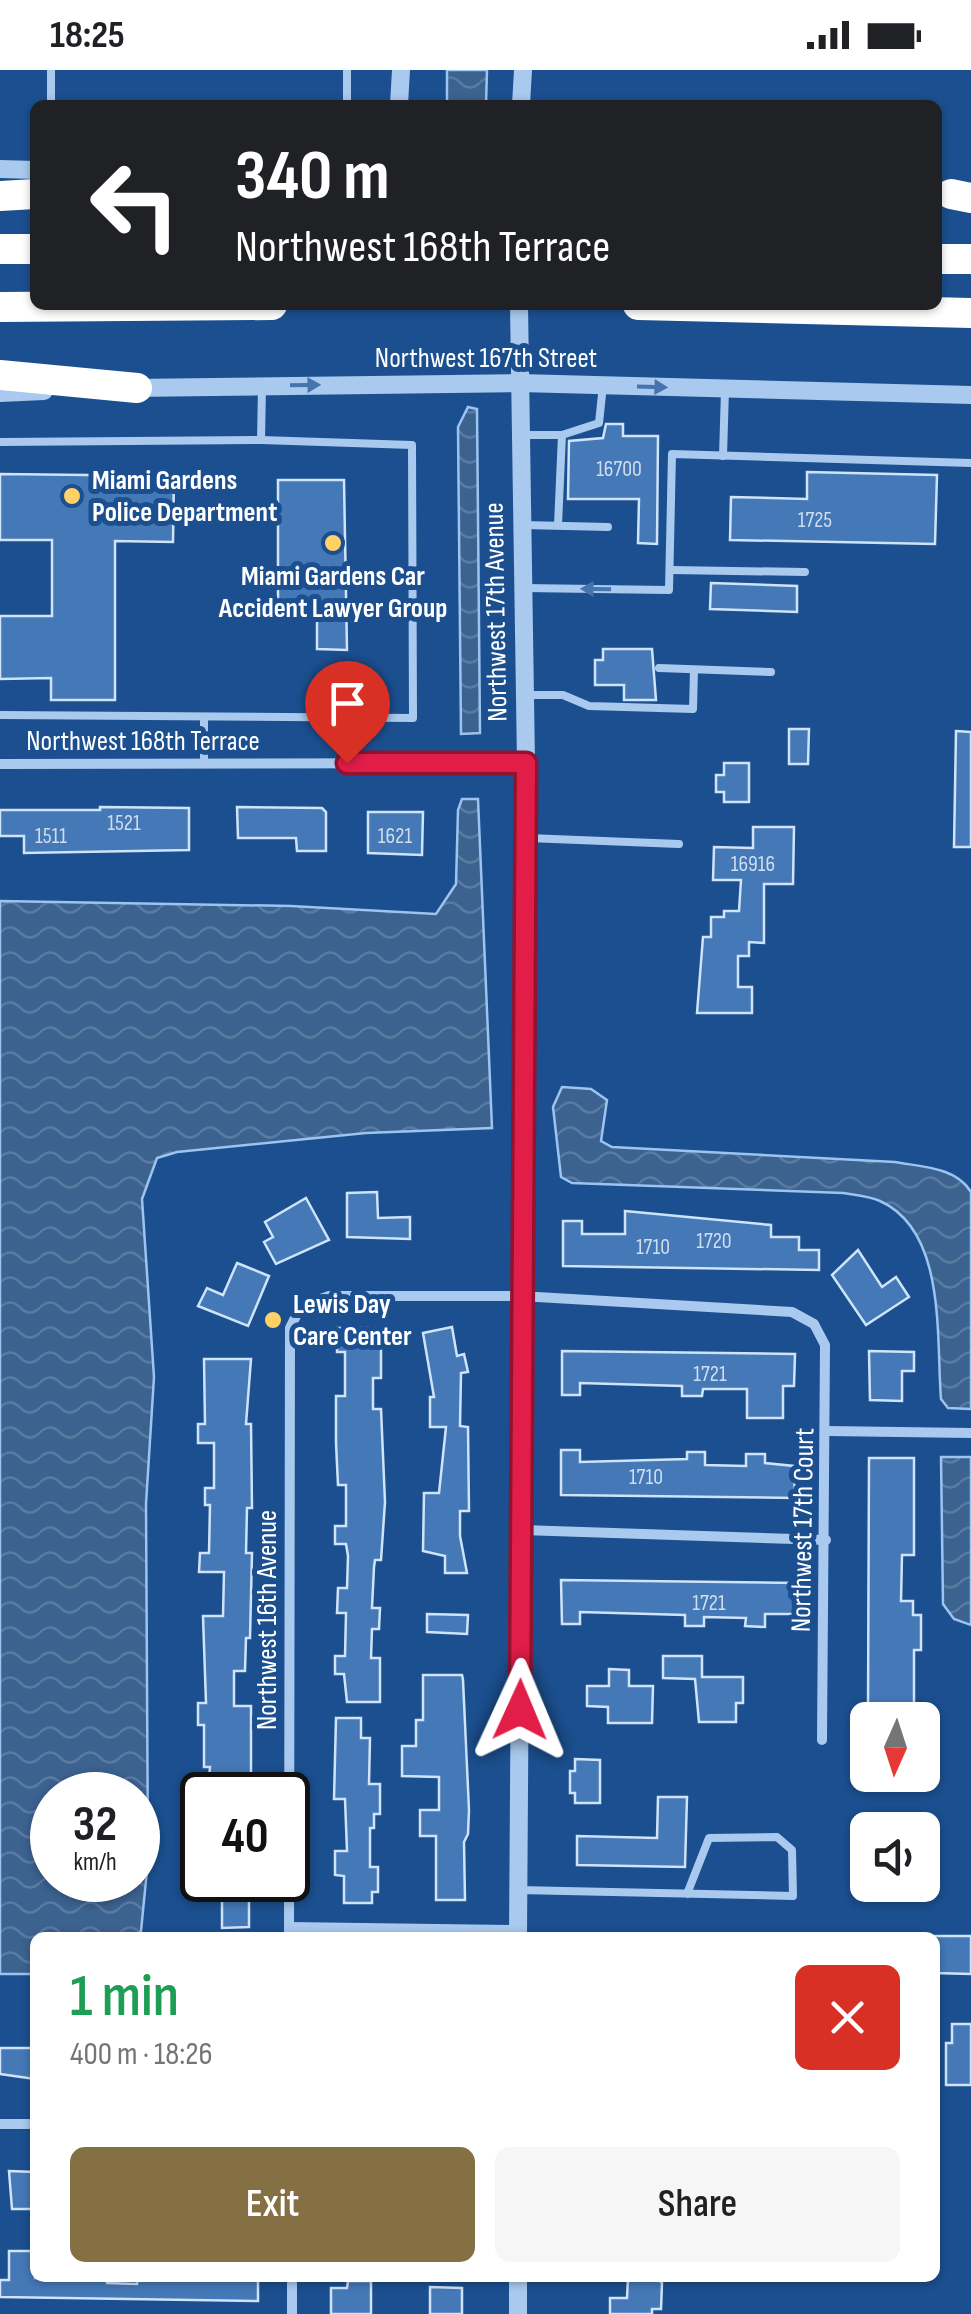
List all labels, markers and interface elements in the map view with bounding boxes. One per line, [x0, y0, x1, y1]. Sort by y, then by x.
text: 18:25 [50, 13, 125, 58]
text: 340 m [235, 135, 390, 219]
icon: left [70, 140, 200, 270]
text: Northwest 168th Terrace [235, 220, 610, 275]
street label: Northwest 167th Street [375, 342, 597, 375]
one-way arrow [289, 377, 321, 393]
one-way arrow [637, 379, 669, 395]
house number: 16700 [596, 456, 642, 483]
place label: Miami Gardens Police Department [92, 464, 277, 529]
marker: Miami Gardens Police Department [61, 485, 83, 507]
street label: Northwest 17th Avenue [478, 502, 514, 722]
house number: 1725 [798, 507, 832, 534]
marker: Miami Gardens Car Accident Lawyer Group [322, 532, 344, 554]
place label: Miami Gardens Car Accident Lawyer Group [218, 560, 447, 625]
one-way arrow [580, 581, 612, 597]
pin [305, 661, 390, 764]
icon: arrive [320, 676, 375, 731]
street label: Northwest 168th Terrace [26, 725, 260, 758]
house number: 1521 [107, 810, 141, 837]
house number: 1511 [35, 823, 67, 850]
house number: 1621 [378, 823, 412, 850]
house number: 16916 [731, 851, 775, 878]
house number: 1720 [696, 1228, 732, 1255]
house number: 1710 [636, 1234, 670, 1261]
place label: Lewis Day Care Center [293, 1288, 412, 1353]
marker: Lewis Day Care Center [262, 1309, 284, 1331]
house number: 1721 [693, 1361, 727, 1388]
street label: Northwest 17th Court [785, 1428, 821, 1632]
house number: 1710 [629, 1464, 663, 1491]
street label: Northwest 16th Avenue [251, 1510, 284, 1730]
house number: 1721 [692, 1590, 726, 1617]
position arrow [468, 1658, 572, 1762]
north arrow [850, 1702, 940, 1792]
map controls [850, 1702, 940, 1902]
speed limit sign: 40 [180, 1772, 310, 1902]
text: 32 [73, 1795, 117, 1855]
button: sound [850, 1812, 940, 1902]
text: km/h [73, 1847, 117, 1878]
text: 1 min [70, 1961, 179, 2033]
button: close [795, 1965, 900, 2070]
text: 400 m · 18:26 [70, 2035, 213, 2074]
button: Exit [70, 2147, 475, 2262]
button: Share [495, 2147, 900, 2262]

